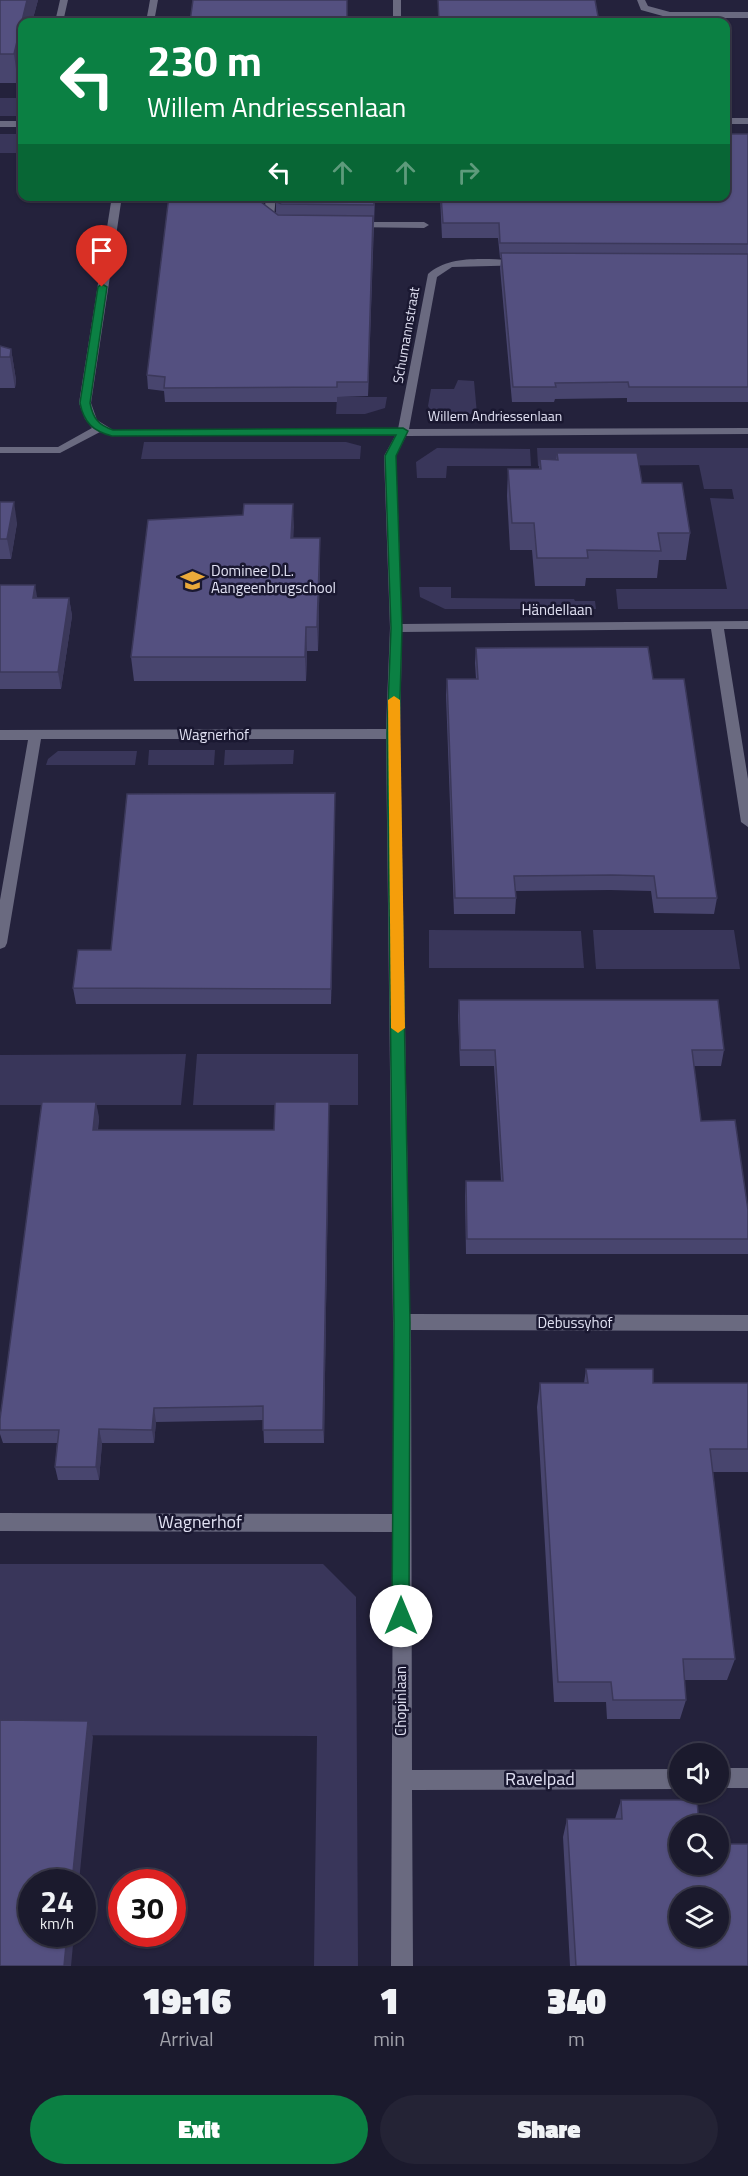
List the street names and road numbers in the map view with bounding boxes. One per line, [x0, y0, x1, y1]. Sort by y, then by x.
street label: Schumannstraat [387, 285, 424, 385]
street label: Willem Andriessenlaan [428, 405, 562, 426]
street label: Händellaan [521, 598, 593, 621]
street label: Wagnerhof [179, 723, 249, 746]
street label: Debussyhof [537, 1311, 613, 1334]
street label: Wagnerhof [158, 1508, 242, 1535]
street label: Chopinlaan [389, 1666, 412, 1736]
street label: Ravelpad [505, 1765, 575, 1792]

